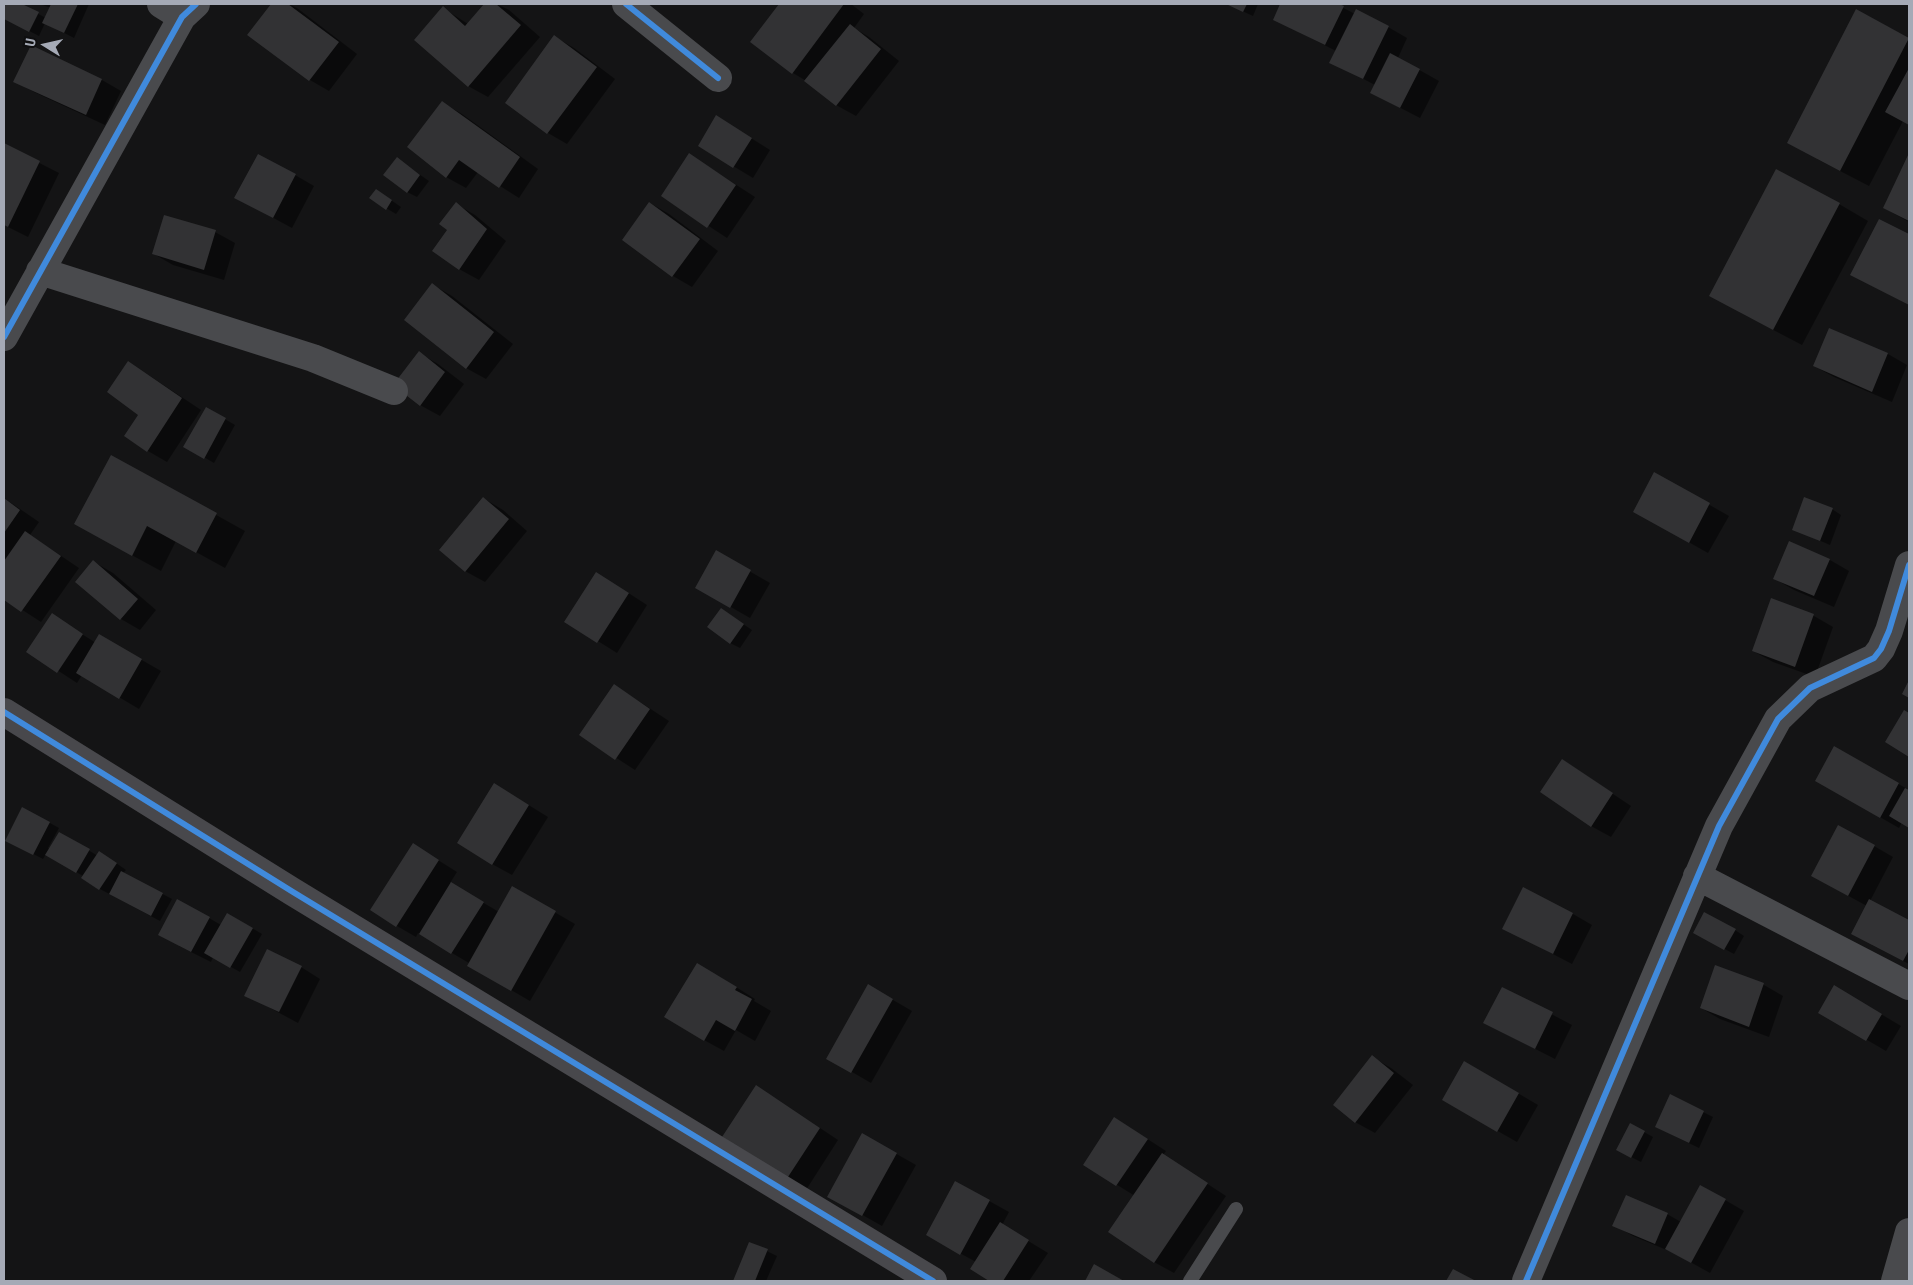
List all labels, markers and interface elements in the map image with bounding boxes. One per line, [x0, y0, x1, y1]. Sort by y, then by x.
north arrow [20, 20, 70, 70]
text: U [22, 37, 39, 48]

